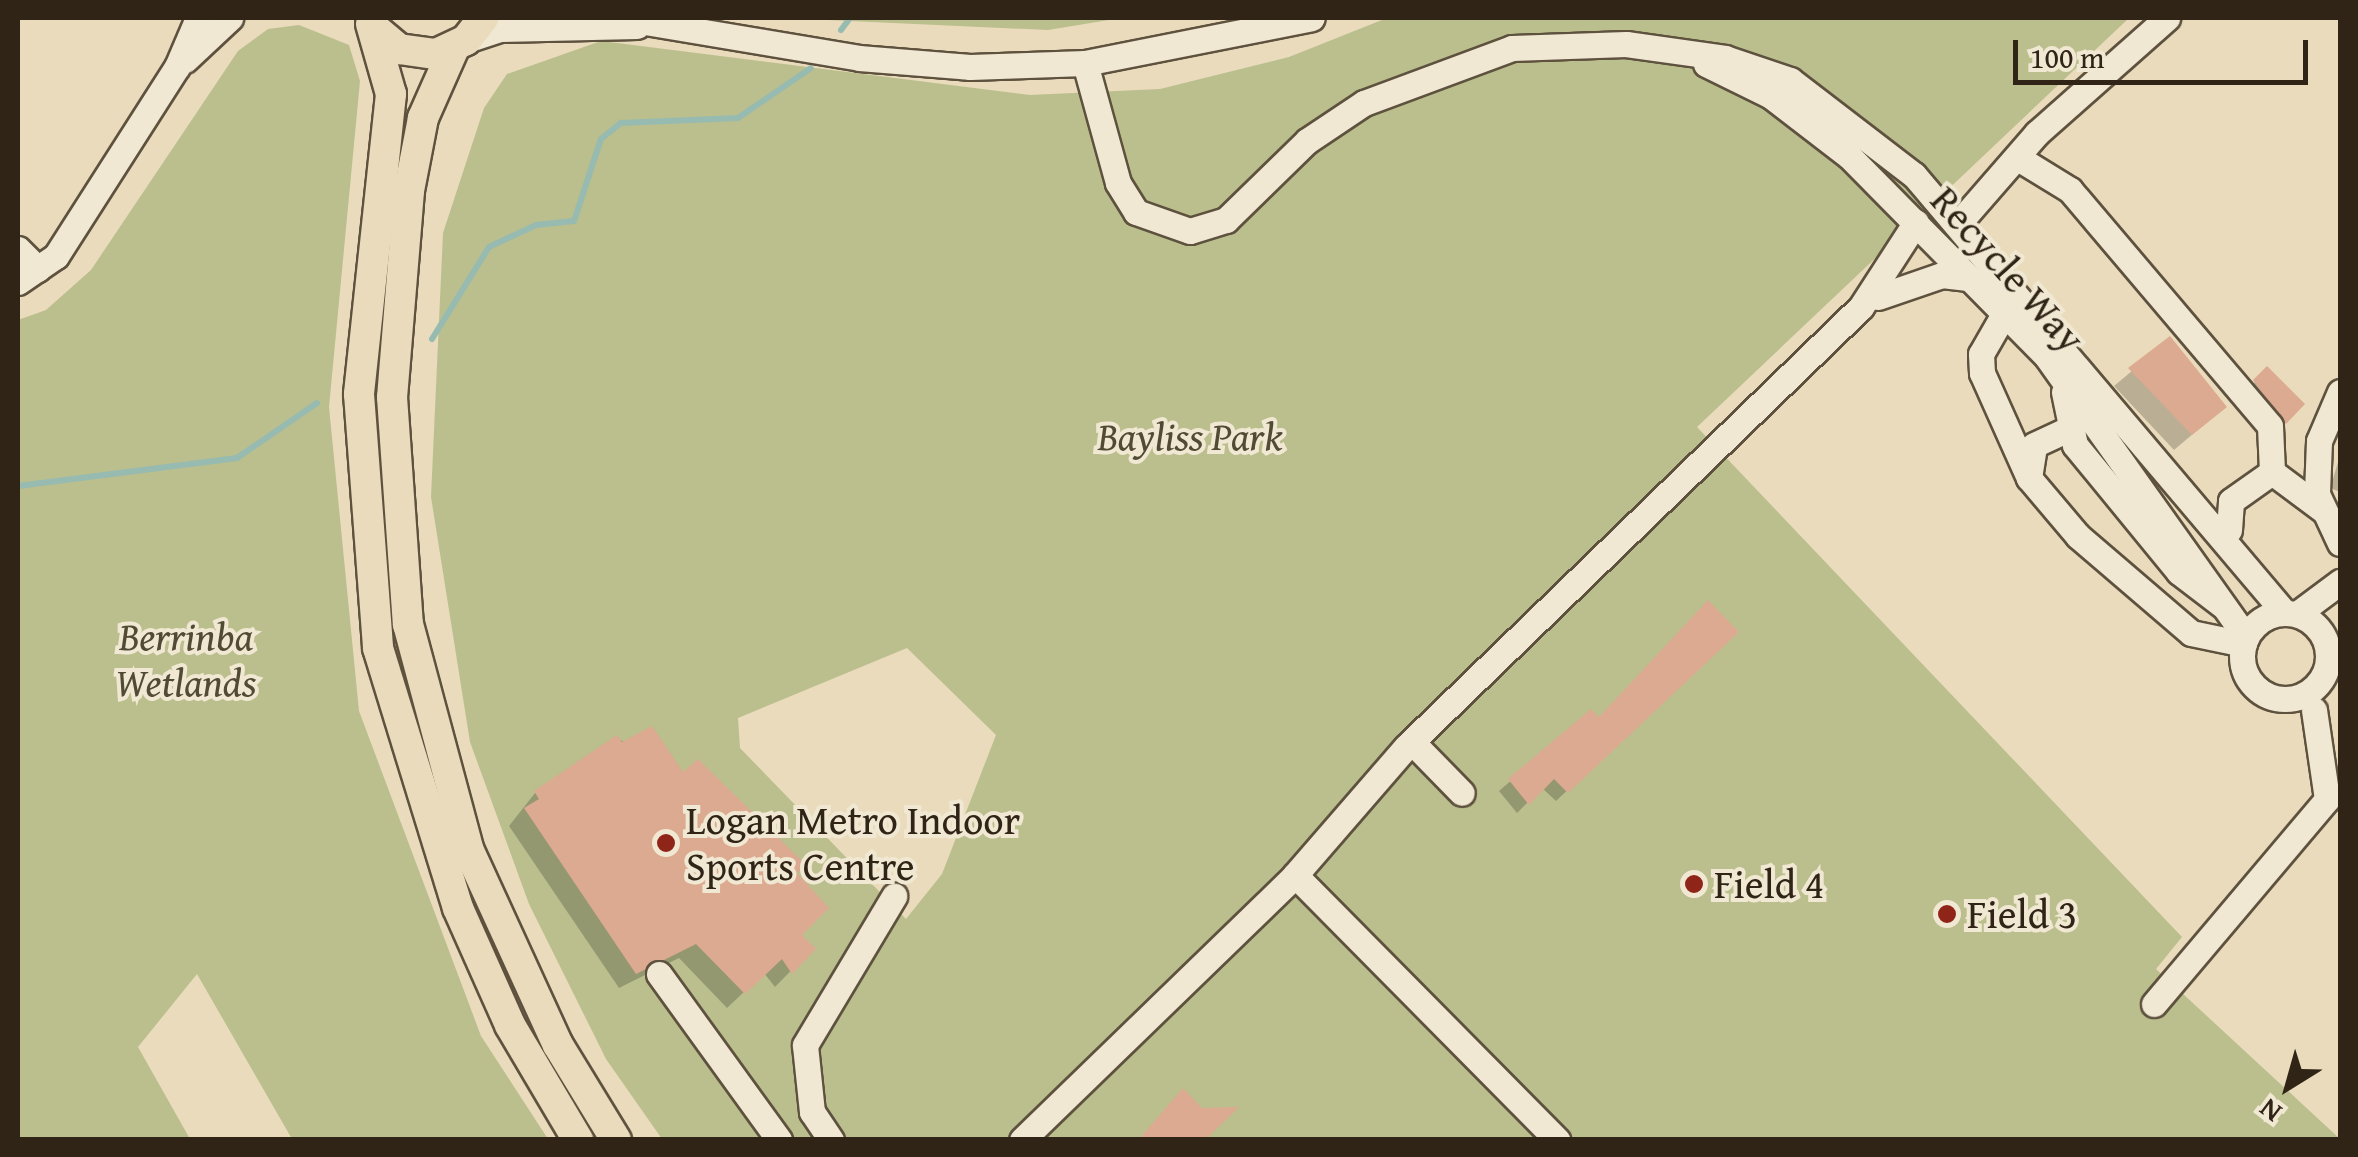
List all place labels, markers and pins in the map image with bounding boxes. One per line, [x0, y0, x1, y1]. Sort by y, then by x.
place label: Logan Metro Indoor Sports Centre [686, 796, 1020, 890]
marker: Logan Metro Indoor Sports Centre [655, 832, 677, 854]
place label: Field 4 [1714, 860, 1824, 908]
marker: Field 4 [1683, 873, 1705, 895]
place label: Field 3 [1967, 890, 2077, 938]
marker: Field 3 [1936, 903, 1958, 925]

